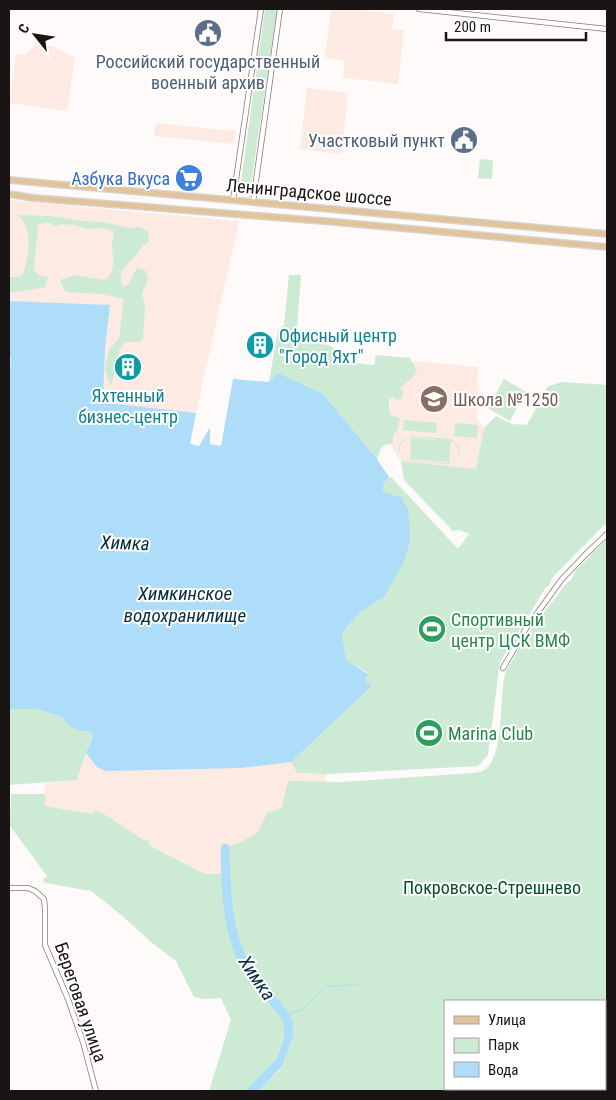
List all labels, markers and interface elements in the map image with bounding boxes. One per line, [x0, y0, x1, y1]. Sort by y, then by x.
north arrow [10, 10, 60, 60]
scale bar [446, 10, 586, 42]
public building icon: Российский государственный военный архив [193, 18, 223, 48]
text: 200 m [454, 18, 491, 36]
text: С [15, 21, 33, 36]
place label: Российский государственный военный архив [96, 51, 320, 93]
public building icon: Участковый пункт [449, 125, 479, 155]
place label: Участковый пункт [308, 130, 445, 151]
supermarket icon: Азбука Вкуса [174, 163, 204, 193]
place label: Азбука Вкуса [71, 168, 170, 189]
street label: Ленинградское шоссе [225, 174, 393, 210]
place label: Офисный центр "Город Яхт" [279, 325, 397, 367]
building icon: Офисный центр "Город Яхт" [245, 330, 275, 360]
building icon: Яхтенный бизнес-центр [113, 352, 143, 382]
school or university icon: Школа №1250 [419, 384, 449, 414]
place label: Яхтенный бизнес-центр [78, 385, 178, 427]
place label: Школа №1250 [453, 389, 558, 410]
water label: Химка [99, 531, 150, 555]
water label: Химкинское водохранилище [124, 582, 246, 627]
place label: Спортивный центр ЦСК ВМФ [451, 609, 570, 651]
sports icon: Спортивный центр ЦСК ВМФ [417, 614, 447, 644]
sports icon: Marina Club [414, 718, 444, 748]
place label: Marina Club [448, 723, 533, 744]
park label: Покровское-Стрешнево [403, 877, 581, 898]
street label: Береговая улица [51, 939, 111, 1065]
water label: Химка [233, 950, 280, 1005]
legend [444, 1000, 606, 1090]
text: Улица [488, 1011, 526, 1029]
text: Парк [488, 1036, 519, 1054]
text: Вода [488, 1061, 518, 1079]

